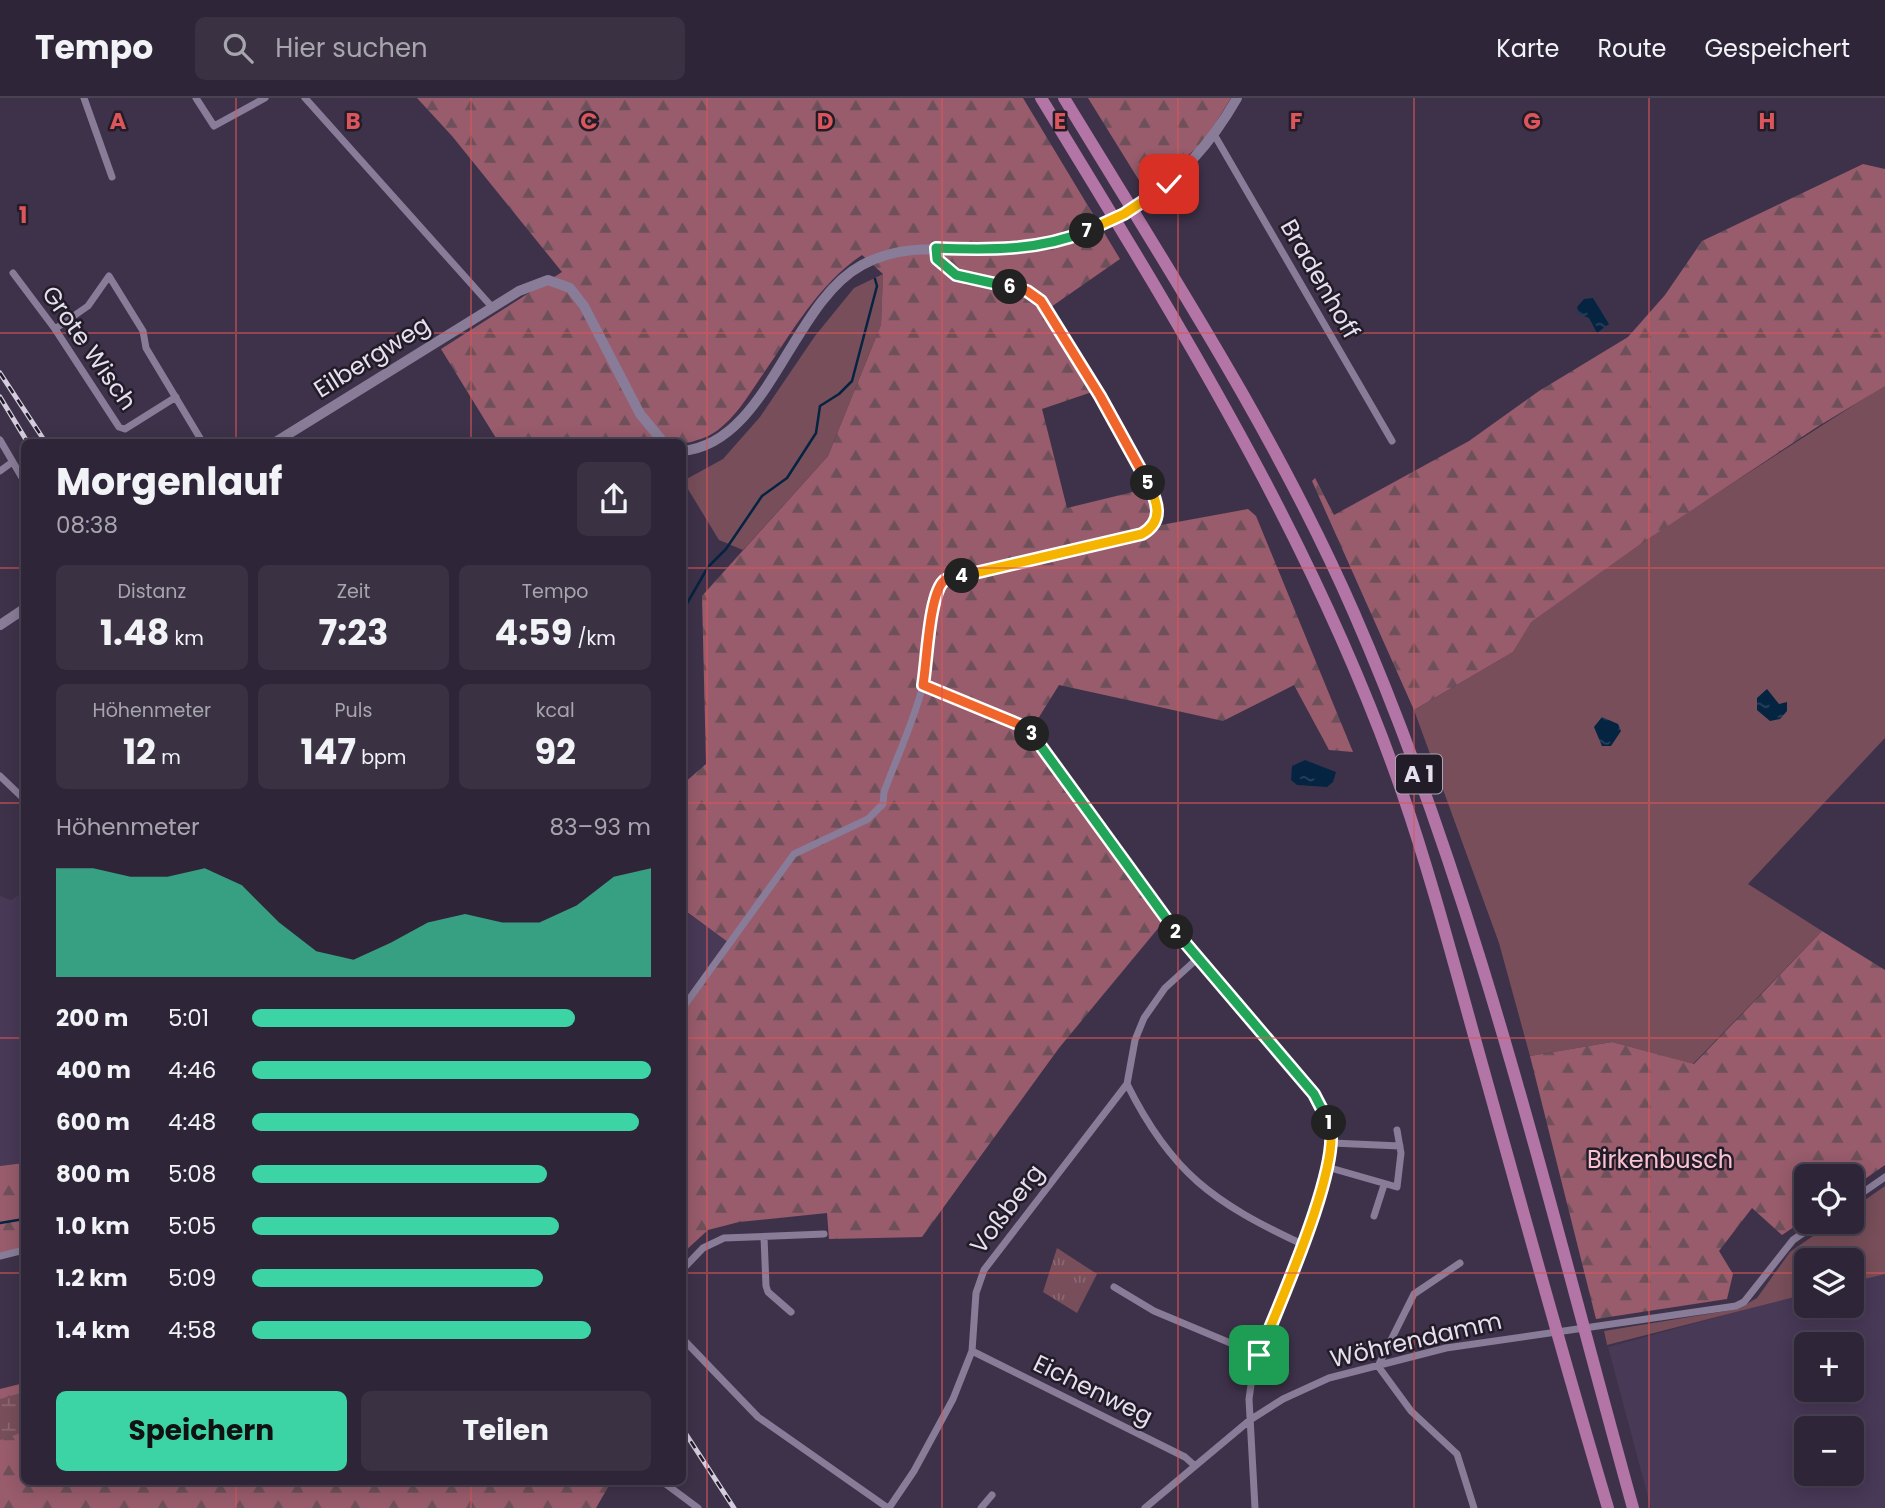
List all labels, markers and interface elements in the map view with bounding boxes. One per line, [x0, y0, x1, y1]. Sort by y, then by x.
search box [195, 17, 685, 80]
text: Tempo [35, 24, 153, 71]
icon: search [219, 29, 257, 67]
text: Hier suchen [275, 30, 428, 66]
text: Karte [1496, 32, 1559, 65]
text: Route [1597, 32, 1666, 65]
text: Gespeichert [1704, 32, 1850, 65]
text: A [110, 105, 127, 137]
text: B [345, 105, 361, 137]
text: C [580, 105, 598, 137]
text: D [817, 105, 833, 137]
text: E [1054, 105, 1066, 137]
text: F [1290, 105, 1302, 137]
text: G [1523, 105, 1541, 137]
text: H [1759, 105, 1775, 137]
pin [1139, 154, 1199, 214]
icon: check [1150, 165, 1188, 203]
text: 1 [19, 199, 27, 231]
street label: Bradenhoff [1273, 213, 1368, 345]
pin: 7 [1070, 214, 1104, 248]
text: 7 [1081, 217, 1092, 244]
pin: 6 [992, 270, 1028, 304]
text: 6 [1003, 273, 1016, 300]
street label: Grote Wisch [34, 279, 144, 416]
street label: Eilbergweg [307, 308, 436, 405]
text: Morgenlauf [56, 455, 282, 508]
button: share [577, 462, 651, 536]
pin: 5 [1130, 466, 1166, 500]
text: 5 [1141, 469, 1154, 496]
text: 08:38 [56, 509, 118, 541]
pin: 4 [944, 559, 979, 594]
text: 4 [955, 562, 968, 589]
text: Distanz [118, 578, 186, 605]
text: Zeit [337, 578, 370, 605]
text: Tempo [522, 578, 588, 605]
text: 1.48 [100, 608, 169, 657]
text: 7:23 [319, 608, 388, 657]
text: 4:59 [494, 608, 572, 657]
text: km [169, 625, 204, 652]
text: /km [572, 625, 616, 652]
text: Höhenmeter [93, 697, 211, 724]
text: Puls [335, 697, 372, 724]
text: kcal [536, 697, 575, 724]
pin: 3 [1014, 716, 1050, 752]
text: 3 [1026, 720, 1037, 747]
text: 12 [123, 727, 156, 776]
text: 147 [301, 727, 356, 776]
text: 92 [534, 727, 576, 776]
text: m [156, 744, 181, 771]
text: bpm [356, 744, 406, 771]
road number: A 1 [1396, 754, 1442, 794]
text: Höhenmeter [56, 811, 200, 843]
text: 83–93 m [550, 811, 651, 843]
pin: 2 [1158, 914, 1194, 950]
text: 2 [1170, 918, 1181, 945]
text: 200 m [56, 1002, 128, 1034]
text: 5:01 [168, 1002, 209, 1034]
text: 400 m [56, 1054, 131, 1086]
text: 4:46 [168, 1054, 216, 1086]
pin: 1 [1312, 1105, 1346, 1140]
text: 600 m [56, 1106, 130, 1138]
text: 4:48 [168, 1106, 216, 1138]
text: 1 [1325, 1109, 1332, 1136]
park label: Birkenbusch [1587, 1143, 1733, 1176]
street label: Voßberg [962, 1157, 1051, 1260]
text: 800 m [56, 1158, 130, 1190]
text: 5:08 [168, 1158, 216, 1190]
map controls [1794, 1164, 1864, 1486]
button: locate [1794, 1164, 1864, 1234]
text: 1.0 km [56, 1210, 130, 1242]
text: 5:05 [168, 1210, 216, 1242]
button: layers [1794, 1248, 1864, 1318]
text: 1.2 km [56, 1262, 128, 1294]
text: 5:09 [168, 1262, 216, 1294]
street label: Wöhrendamm [1327, 1304, 1505, 1375]
text: 1.4 km [56, 1314, 130, 1346]
text: 4:58 [168, 1314, 216, 1346]
pin [1229, 1325, 1289, 1385]
button: + [1794, 1332, 1864, 1402]
icon: arrive [1240, 1336, 1278, 1374]
street label: Eichenweg [1028, 1346, 1159, 1433]
button: Speichern [56, 1391, 347, 1471]
button: Teilen [361, 1391, 651, 1471]
button: − [1794, 1416, 1864, 1486]

